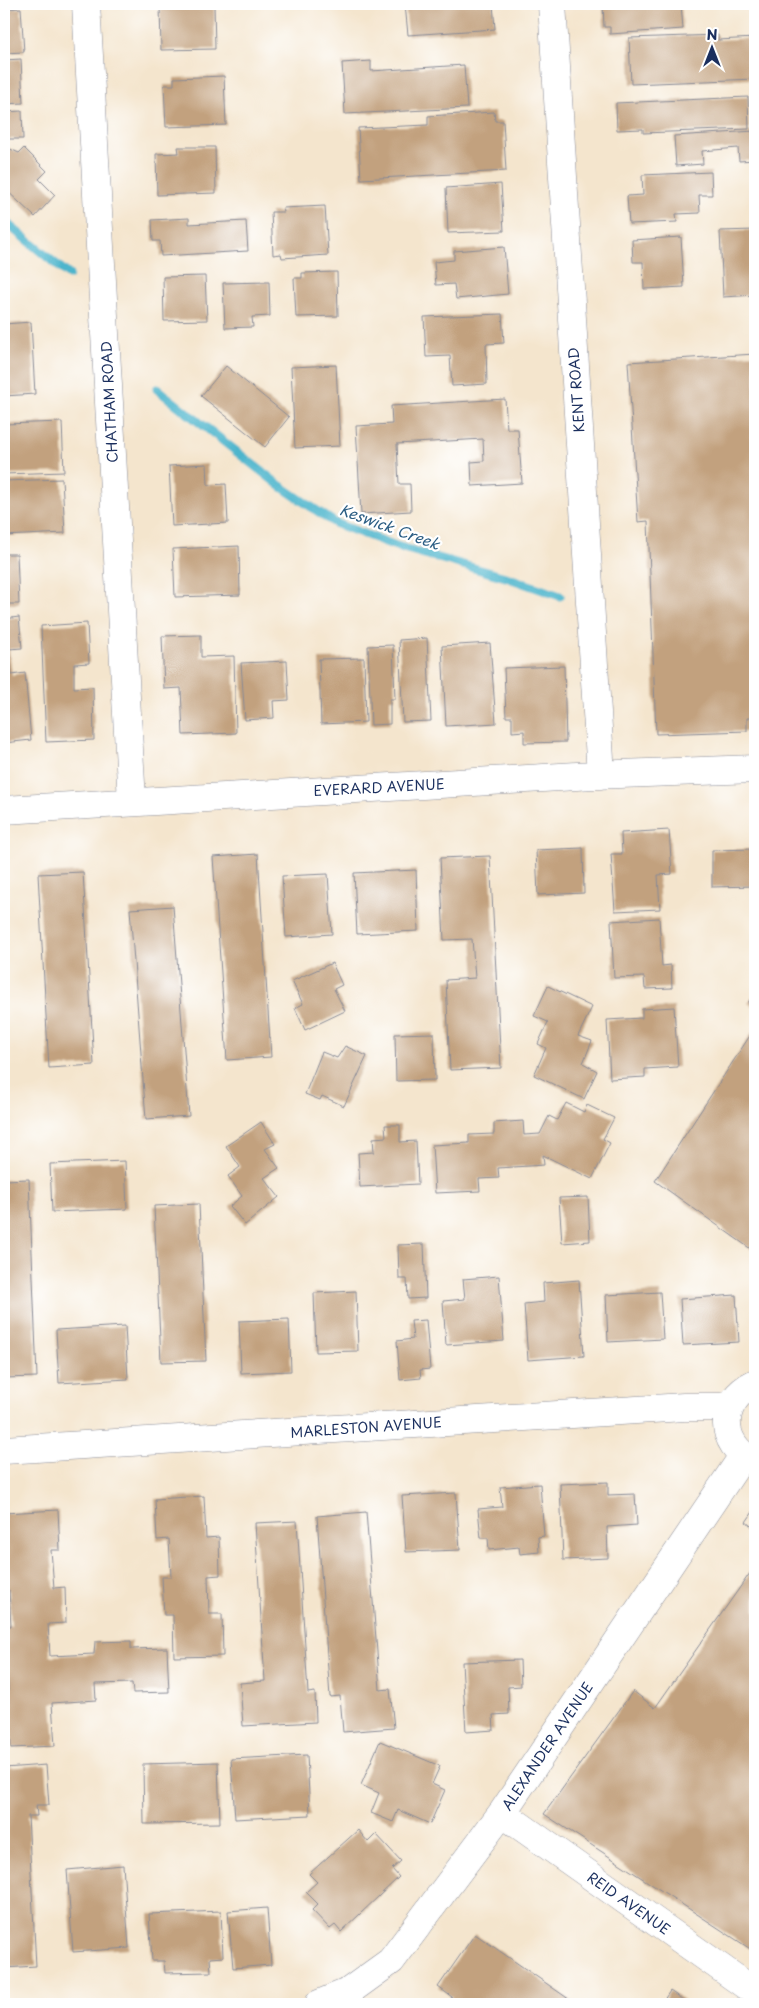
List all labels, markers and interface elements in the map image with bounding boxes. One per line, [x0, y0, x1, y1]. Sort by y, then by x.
north arrow [686, 22, 736, 72]
text: N [706, 24, 718, 45]
street label: CHATHAM ROAD [95, 341, 123, 463]
street label: KENT ROAD [563, 347, 589, 433]
water label: Keswick Creek [337, 497, 444, 555]
street label: EVERARD AVENUE [313, 773, 445, 801]
street label: MARLESTON AVENUE [290, 1411, 442, 1443]
street label: ALEXANDER AVENUE [496, 1678, 598, 1814]
street label: REID AVENUE [583, 1867, 675, 1939]

